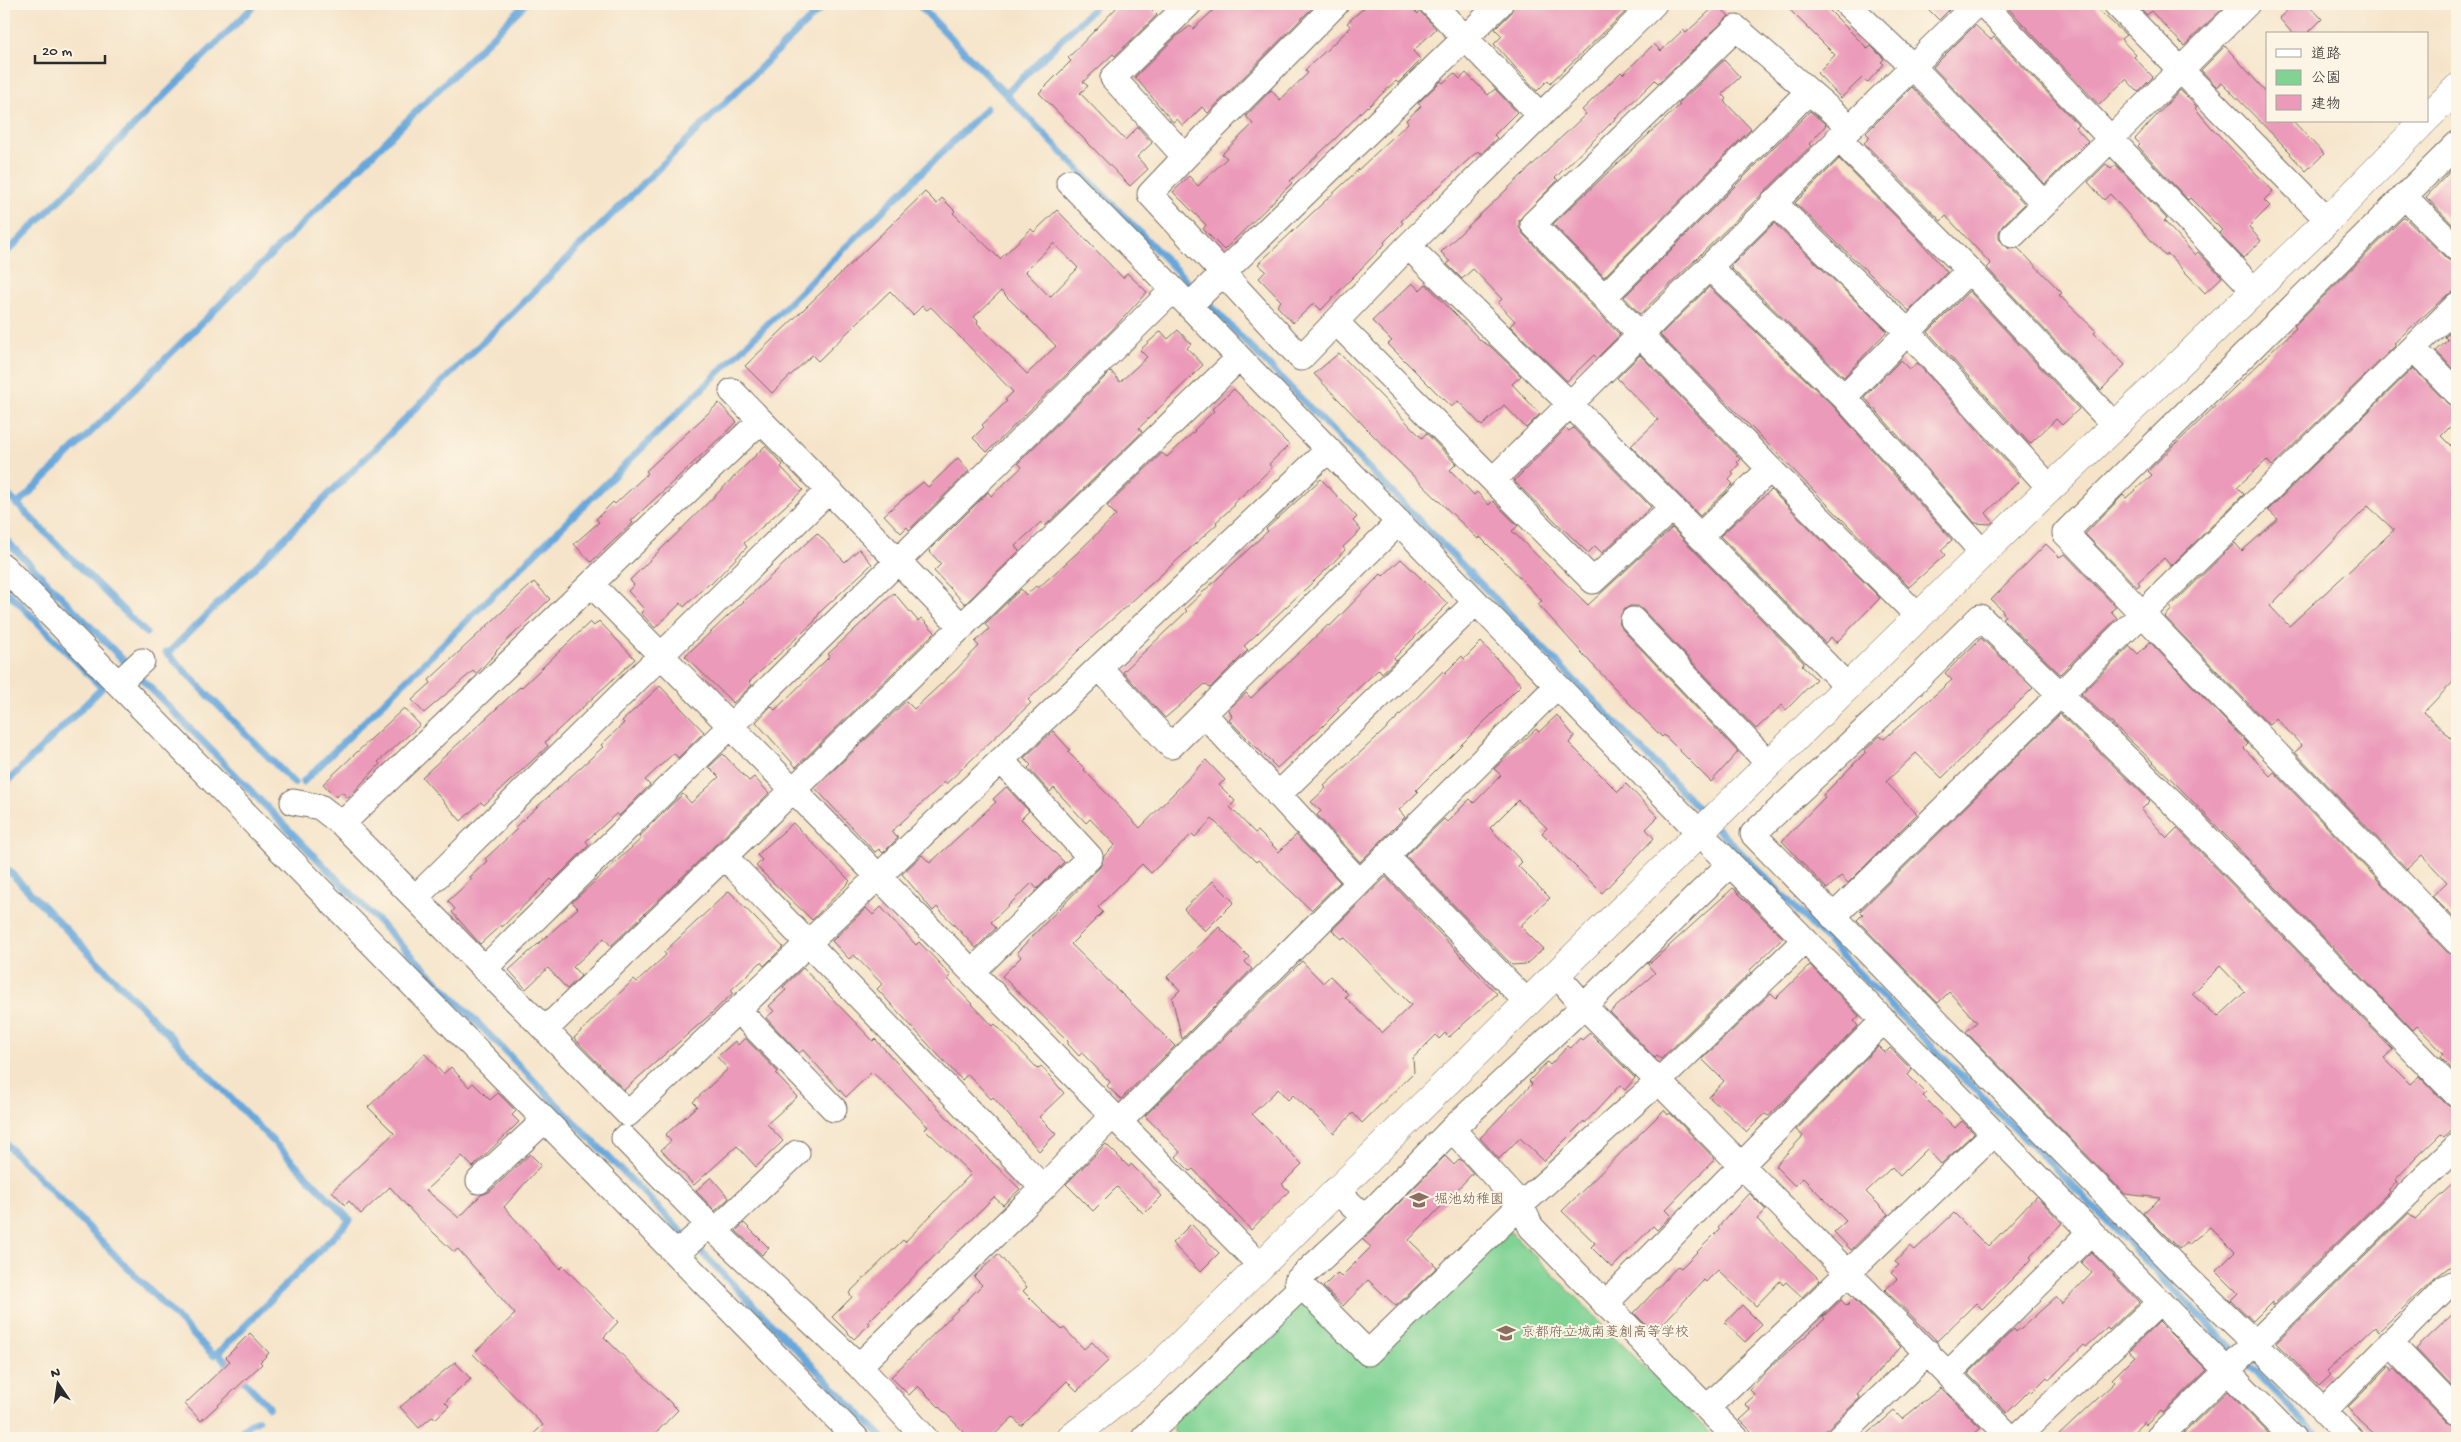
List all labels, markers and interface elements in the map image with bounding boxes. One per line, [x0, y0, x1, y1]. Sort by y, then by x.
scale bar [35, 32, 105, 64]
legend [2266, 32, 2428, 122]
text: 20 m [42, 43, 72, 61]
text: 道路 [2311, 46, 2341, 64]
text: 公園 [2311, 70, 2341, 88]
text: 建物 [2311, 96, 2341, 114]
school or university icon: 堀池幼稚園 [1408, 1189, 1430, 1211]
place label: 堀池幼稚園 [1434, 1192, 1504, 1209]
school or university icon: 京都府立城南菱創高等学校 [1495, 1322, 1517, 1344]
place label: 京都府立城南菱創高等学校 [1521, 1325, 1689, 1342]
north arrow [32, 1360, 82, 1410]
text: N [49, 1364, 62, 1383]

